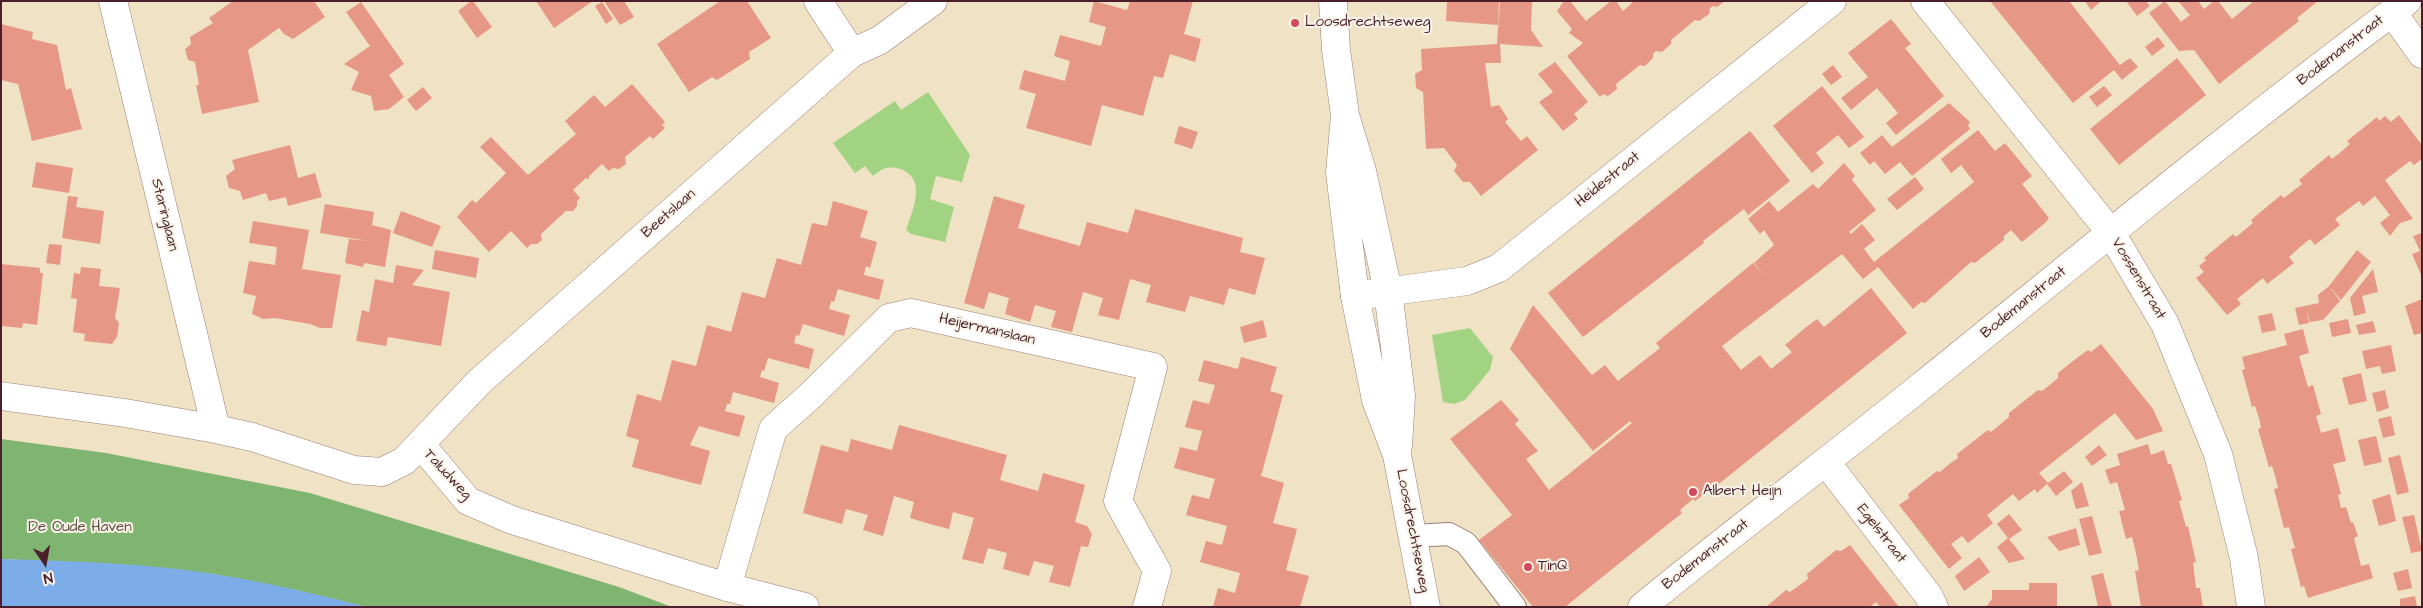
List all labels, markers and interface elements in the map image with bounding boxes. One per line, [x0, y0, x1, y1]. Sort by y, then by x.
street label: Bodemanstraat [2294, 12, 2388, 90]
place label: Loosdrechtseweg [1305, 14, 1430, 32]
marker: Loosdrechtseweg [1289, 17, 1301, 29]
street label: Heidestraat [1572, 148, 1644, 212]
street label: Staringlaan [146, 177, 182, 253]
street label: Beetslaan [638, 186, 700, 242]
street label: Vossenstraat [2107, 235, 2169, 323]
street label: Bodemanstraat [1978, 263, 2070, 343]
street label: Heijermanslaan [937, 310, 1037, 350]
street label: Taludweg [419, 446, 475, 504]
street label: Loosdrechtseweg [1391, 468, 1433, 594]
place label: Albert Heijn [1703, 483, 1781, 501]
marker: Albert Heijn [1687, 486, 1699, 498]
street label: Egelstraat [1852, 501, 1910, 567]
street label: Bodemanstraat [1659, 516, 1753, 594]
park label: De Oude Haven [28, 519, 132, 537]
north arrow [20, 538, 70, 588]
place label: TinQ [1538, 558, 1568, 576]
marker: TinQ [1522, 561, 1534, 573]
text: N [42, 567, 54, 588]

